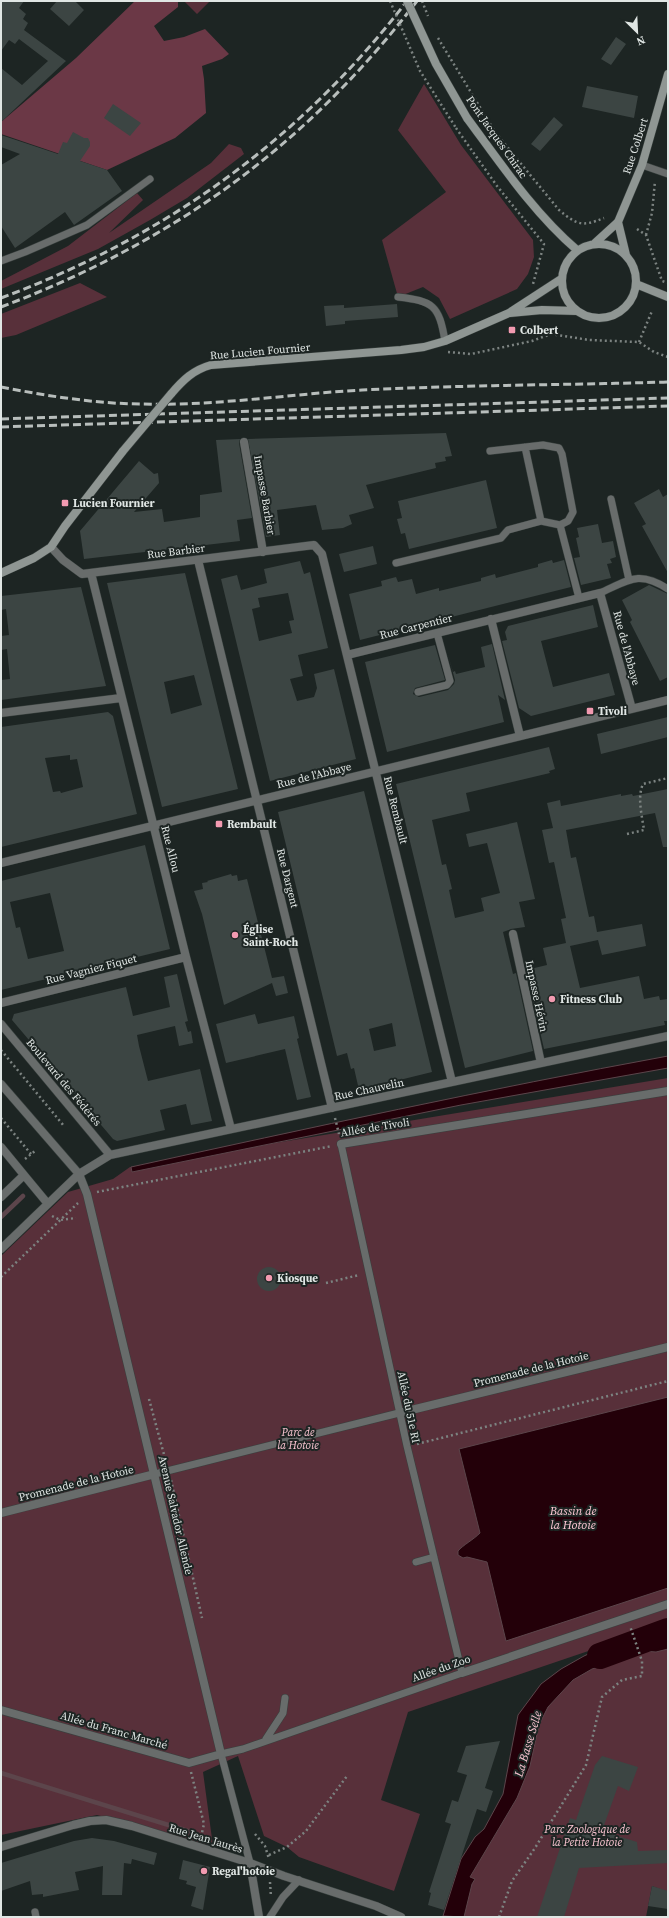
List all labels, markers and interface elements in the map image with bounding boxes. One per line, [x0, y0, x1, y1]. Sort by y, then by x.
north arrow [617, 12, 657, 52]
text: N [634, 32, 648, 49]
street label: Pont Jacques Chirac [462, 93, 531, 182]
street label: Rue Colbert [619, 116, 652, 176]
place label: Colbert [520, 323, 559, 338]
marker: Colbert [507, 325, 517, 335]
street label: Rue Lucien Fournier [209, 340, 311, 363]
street label: Impasse Barbier [250, 454, 279, 536]
place label: Lucien Fournier [73, 496, 156, 511]
marker: Lucien Fournier [60, 498, 70, 508]
street label: Rue Barbier [146, 540, 206, 562]
street label: Rue de l'Abbaye [609, 609, 644, 687]
street label: Rue Carpentier [378, 610, 454, 643]
place label: Tivoli [598, 704, 627, 719]
marker: Tivoli [585, 706, 595, 716]
street label: Rue de l'Abbaye [275, 759, 353, 792]
street label: Rue Rembault [380, 775, 411, 846]
place label: Rembault [227, 817, 278, 832]
marker: Rembault [214, 819, 224, 829]
street label: Rue Allou [157, 824, 184, 875]
street label: Rue Dargent [273, 847, 302, 910]
place label: Église Saint-Roch [243, 922, 298, 950]
marker: Église Saint-Roch [230, 930, 240, 940]
street label: Rue Vagniez Fiquet [44, 951, 139, 988]
street label: Impasse Hévin [522, 959, 552, 1034]
place label: Fitness Club [560, 992, 622, 1007]
marker: Fitness Club [547, 994, 557, 1004]
street label: Boulevard des Fédérés [23, 1035, 105, 1129]
street label: Rue Chauvelin [333, 1075, 406, 1104]
street label: Allée de Tivoli [340, 1115, 411, 1140]
place label: Kiosque [277, 1271, 318, 1286]
marker: Kiosque [264, 1273, 274, 1283]
street label: Promenade de la Hotoie [472, 1348, 590, 1391]
street label: Allée du 51e RI [394, 1370, 423, 1444]
park label: Parc de la Hotoie [277, 1425, 319, 1453]
street label: Avenue Salvador Allende [155, 1454, 197, 1576]
street label: Promenade de la Hotoie [17, 1462, 135, 1505]
water label: Bassin de la Hotoie [549, 1503, 596, 1533]
street label: Allée du Zoo [410, 1651, 472, 1685]
street label: Allée du Franc Marché [59, 1708, 170, 1753]
water label: La Basse Selle [510, 1709, 546, 1780]
street label: Rue Jean Jaurès [167, 1820, 245, 1857]
park label: Parc Zoologique de la Petite Hotoie [543, 1822, 630, 1850]
place label: Regal'hotoie [212, 1864, 275, 1879]
marker: Regal'hotoie [199, 1866, 209, 1876]

